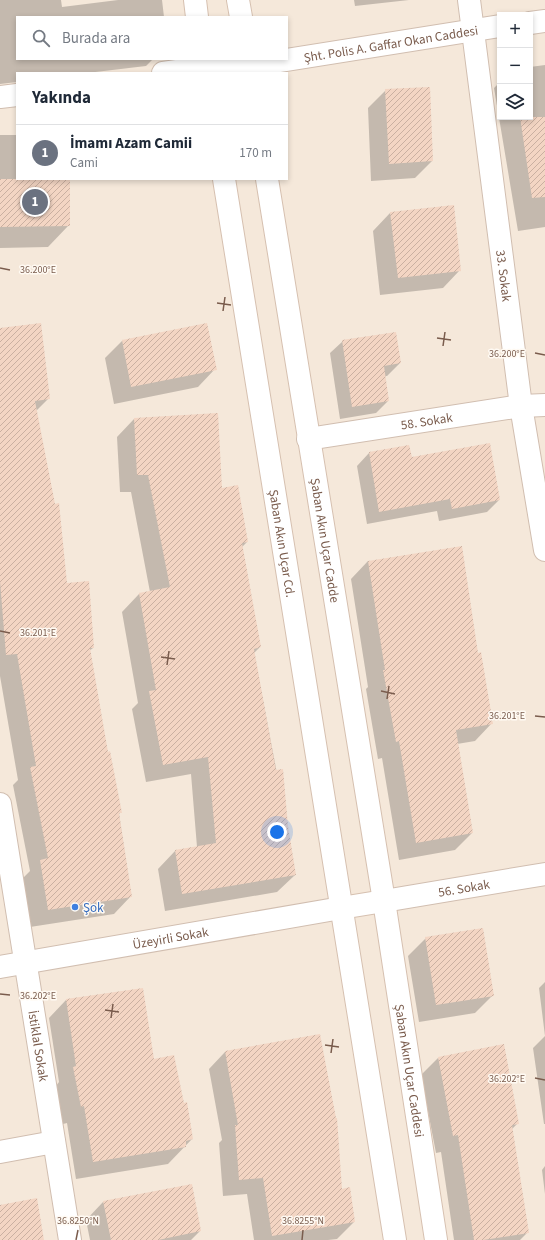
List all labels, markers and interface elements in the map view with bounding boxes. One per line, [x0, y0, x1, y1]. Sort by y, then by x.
map controls [497, 12, 533, 120]
button: + [497, 12, 533, 48]
search box [16, 16, 288, 60]
street label: Şht. Polis A. Gaffar Okan Caddesi [302, 22, 479, 67]
icon: search [30, 27, 52, 49]
text: Burada ara [62, 28, 130, 49]
button: − [497, 48, 533, 84]
button: layers [497, 84, 533, 120]
text: Yakında [32, 86, 91, 110]
text: İmamı Azam Camii [70, 133, 192, 154]
text: 1 [42, 144, 48, 162]
text: 170 m [239, 144, 272, 162]
text: Cami [70, 154, 98, 172]
pin: 1 [22, 187, 48, 217]
street label: 33. Sokak [491, 249, 516, 303]
text: 36.200°E [20, 263, 56, 277]
text: 36.200°E [489, 347, 525, 361]
street label: 58. Sokak [400, 409, 454, 434]
street label: Şaban Akın Uçar Cadde [306, 477, 344, 604]
street label: Şaban Akın Uçar Cd. [264, 488, 299, 599]
text: 36.201°E [20, 626, 56, 640]
text: 36.201°E [489, 709, 525, 723]
your location [267, 822, 287, 842]
street label: 56. Sokak [437, 875, 492, 902]
place label: Şok [83, 899, 104, 917]
marker: Şok [70, 902, 80, 912]
street label: Üzeyirli Sokak [131, 923, 210, 954]
text: 36.202°E [20, 989, 56, 1003]
street label: Şaban Akın Uçar Caddesi [390, 1003, 428, 1139]
street label: İstiklal Sokak [23, 1009, 53, 1083]
text: 36.202°E [489, 1072, 525, 1086]
text: 36.8250°N [57, 1214, 99, 1228]
text: 36.8255°N [282, 1214, 324, 1228]

